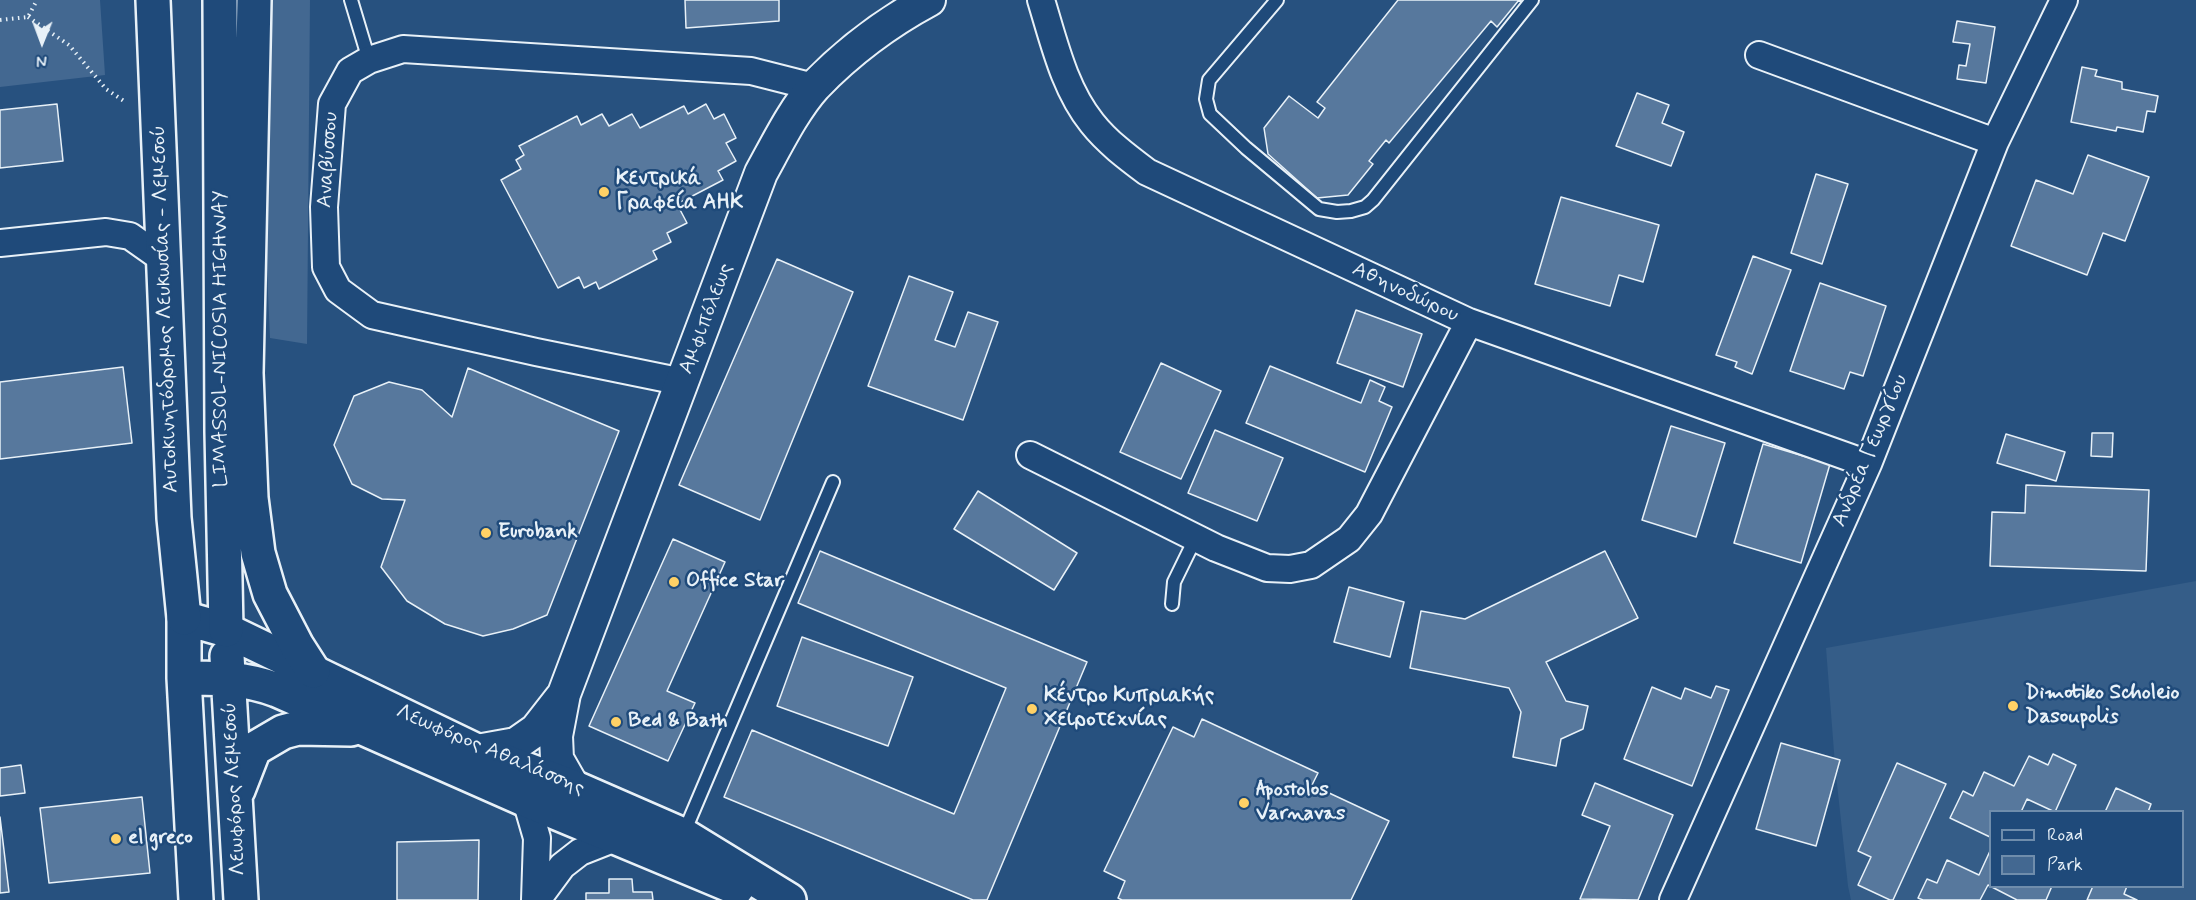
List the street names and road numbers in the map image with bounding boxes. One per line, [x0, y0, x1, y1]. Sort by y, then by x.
street label: Αναβύσσου [313, 111, 345, 209]
street label: Αυτοκινητόδρομος Λευκωσίας - Λεμεσού [147, 125, 185, 493]
street label: LIMASSOL-NICOSIA HIGHWAY [209, 190, 235, 488]
street label: Αθηνοδώρου [1348, 257, 1462, 329]
street label: Αμφιπόλεως [674, 260, 740, 378]
street label: Ανδρέα Γεωργίου [1828, 371, 1914, 531]
street label: Λεωφόρος Αθαλάσσης [392, 700, 588, 802]
street label: Λεωφόρος Λεμεσού [218, 702, 252, 876]

